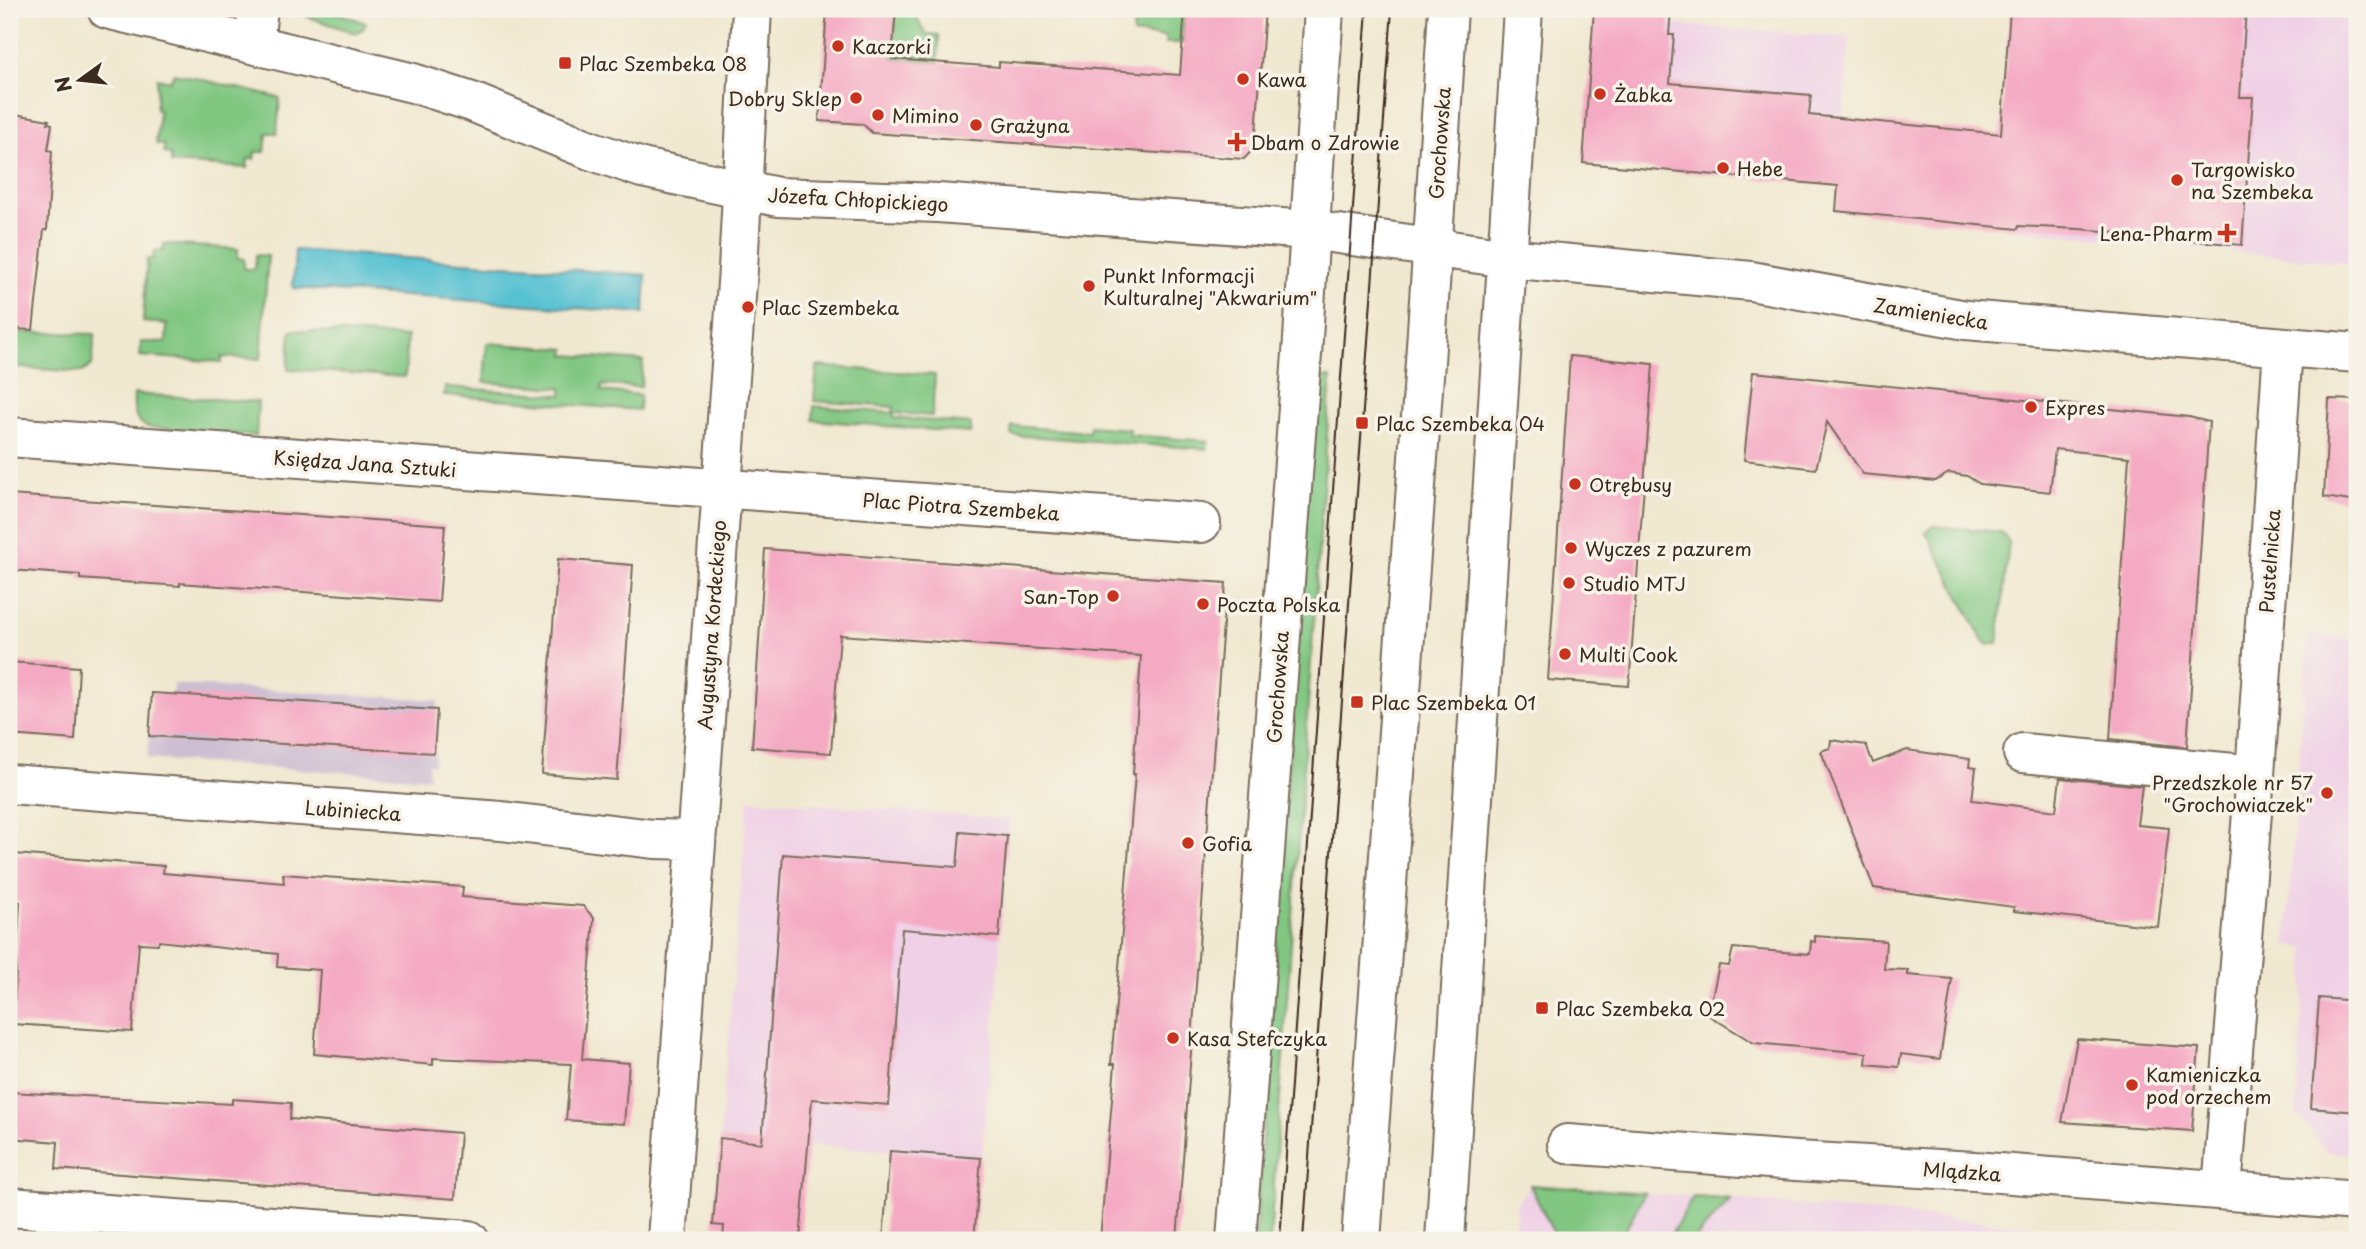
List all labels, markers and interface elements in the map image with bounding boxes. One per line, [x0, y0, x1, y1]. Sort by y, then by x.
place label: Kaczorki [852, 32, 931, 60]
marker: Kaczorki [830, 38, 846, 54]
north arrow [46, 46, 116, 116]
place label: Plac Szembeka 08 [579, 49, 748, 77]
marker: Plac Szembeka 08 [557, 55, 573, 71]
place label: Kawa [1257, 65, 1306, 93]
marker: Kawa [1235, 71, 1251, 87]
text: N [47, 74, 78, 96]
place label: Żabka [1614, 80, 1672, 108]
place label: Dobry Sklep [728, 84, 842, 112]
street label: Grochowska [1421, 86, 1457, 200]
marker: Żabka [1592, 86, 1608, 102]
marker: Dobry Sklep [848, 90, 864, 106]
place label: Mimino [892, 101, 959, 129]
marker: Mimino [870, 107, 886, 123]
place label: Grażyna [990, 111, 1070, 139]
marker: Grażyna [968, 117, 984, 133]
place label: Dbam o Zdrowie [1251, 128, 1400, 156]
marker: Dbam o Zdrowie [1229, 134, 1245, 150]
place label: Hebe [1737, 154, 1783, 182]
place label: Targowisko na Szembeka [2191, 155, 2313, 205]
marker: Hebe [1715, 160, 1731, 176]
marker: Targowisko na Szembeka [2169, 172, 2185, 188]
street label: Józefa Chłopickiego [767, 180, 949, 218]
place label: Lena-Pharm [2099, 219, 2213, 247]
marker: Lena-Pharm [2219, 225, 2235, 241]
place label: Punkt Informacji Kulturalnej "Akwarium" [1103, 261, 1317, 311]
marker: Punkt Informacji Kulturalnej "Akwarium" [1081, 278, 1097, 294]
street label: Zamieniecka [1872, 290, 1991, 336]
place label: Plac Szembeka [762, 293, 899, 321]
marker: Plac Szembeka [740, 299, 756, 315]
place label: Expres [2045, 393, 2105, 421]
marker: Expres [2023, 399, 2039, 415]
place label: Plac Szembeka 04 [1376, 409, 1545, 437]
marker: Plac Szembeka 04 [1354, 415, 1370, 431]
street label: Księdza Jana Sztuki [273, 443, 457, 483]
place label: Otrębusy [1589, 470, 1672, 498]
marker: Otrębusy [1567, 476, 1583, 492]
street label: Plac Piotra Szembeka [861, 485, 1061, 527]
street label: Pustelnicka [2251, 508, 2287, 614]
street label: Augustyna Kordeckiego [690, 519, 732, 731]
place label: Wyczes z pazurem [1585, 534, 1752, 562]
marker: Wyczes z pazurem [1563, 540, 1579, 556]
place label: Studio MTJ [1583, 569, 1686, 597]
marker: Studio MTJ [1561, 575, 1577, 591]
place label: San-Top [1023, 582, 1099, 610]
marker: San-Top [1105, 588, 1121, 604]
place label: Poczta Polska [1217, 590, 1341, 618]
marker: Poczta Polska [1195, 596, 1211, 612]
street label: Grochowska [1259, 630, 1295, 744]
place label: Multi Cook [1579, 640, 1678, 668]
marker: Multi Cook [1557, 646, 1573, 662]
place label: Plac Szembeka 01 [1371, 688, 1536, 716]
marker: Plac Szembeka 01 [1349, 694, 1365, 710]
place label: Przedszkole nr 57 "Grochowiaczek" [2152, 768, 2313, 818]
marker: Przedszkole nr 57 "Grochowiaczek" [2319, 785, 2335, 801]
street label: Lubiniecka [304, 793, 402, 827]
place label: Gofia [1202, 829, 1252, 857]
marker: Gofia [1180, 835, 1196, 851]
place label: Plac Szembeka 02 [1556, 994, 1726, 1022]
marker: Plac Szembeka 02 [1534, 1000, 1550, 1016]
place label: Kasa Stefczyka [1187, 1024, 1327, 1052]
marker: Kasa Stefczyka [1165, 1030, 1181, 1046]
place label: Kamieniczka pod orzechem [2146, 1060, 2272, 1110]
marker: Kamieniczka pod orzechem [2124, 1077, 2140, 1093]
street label: Mlądzka [1922, 1154, 2002, 1188]

